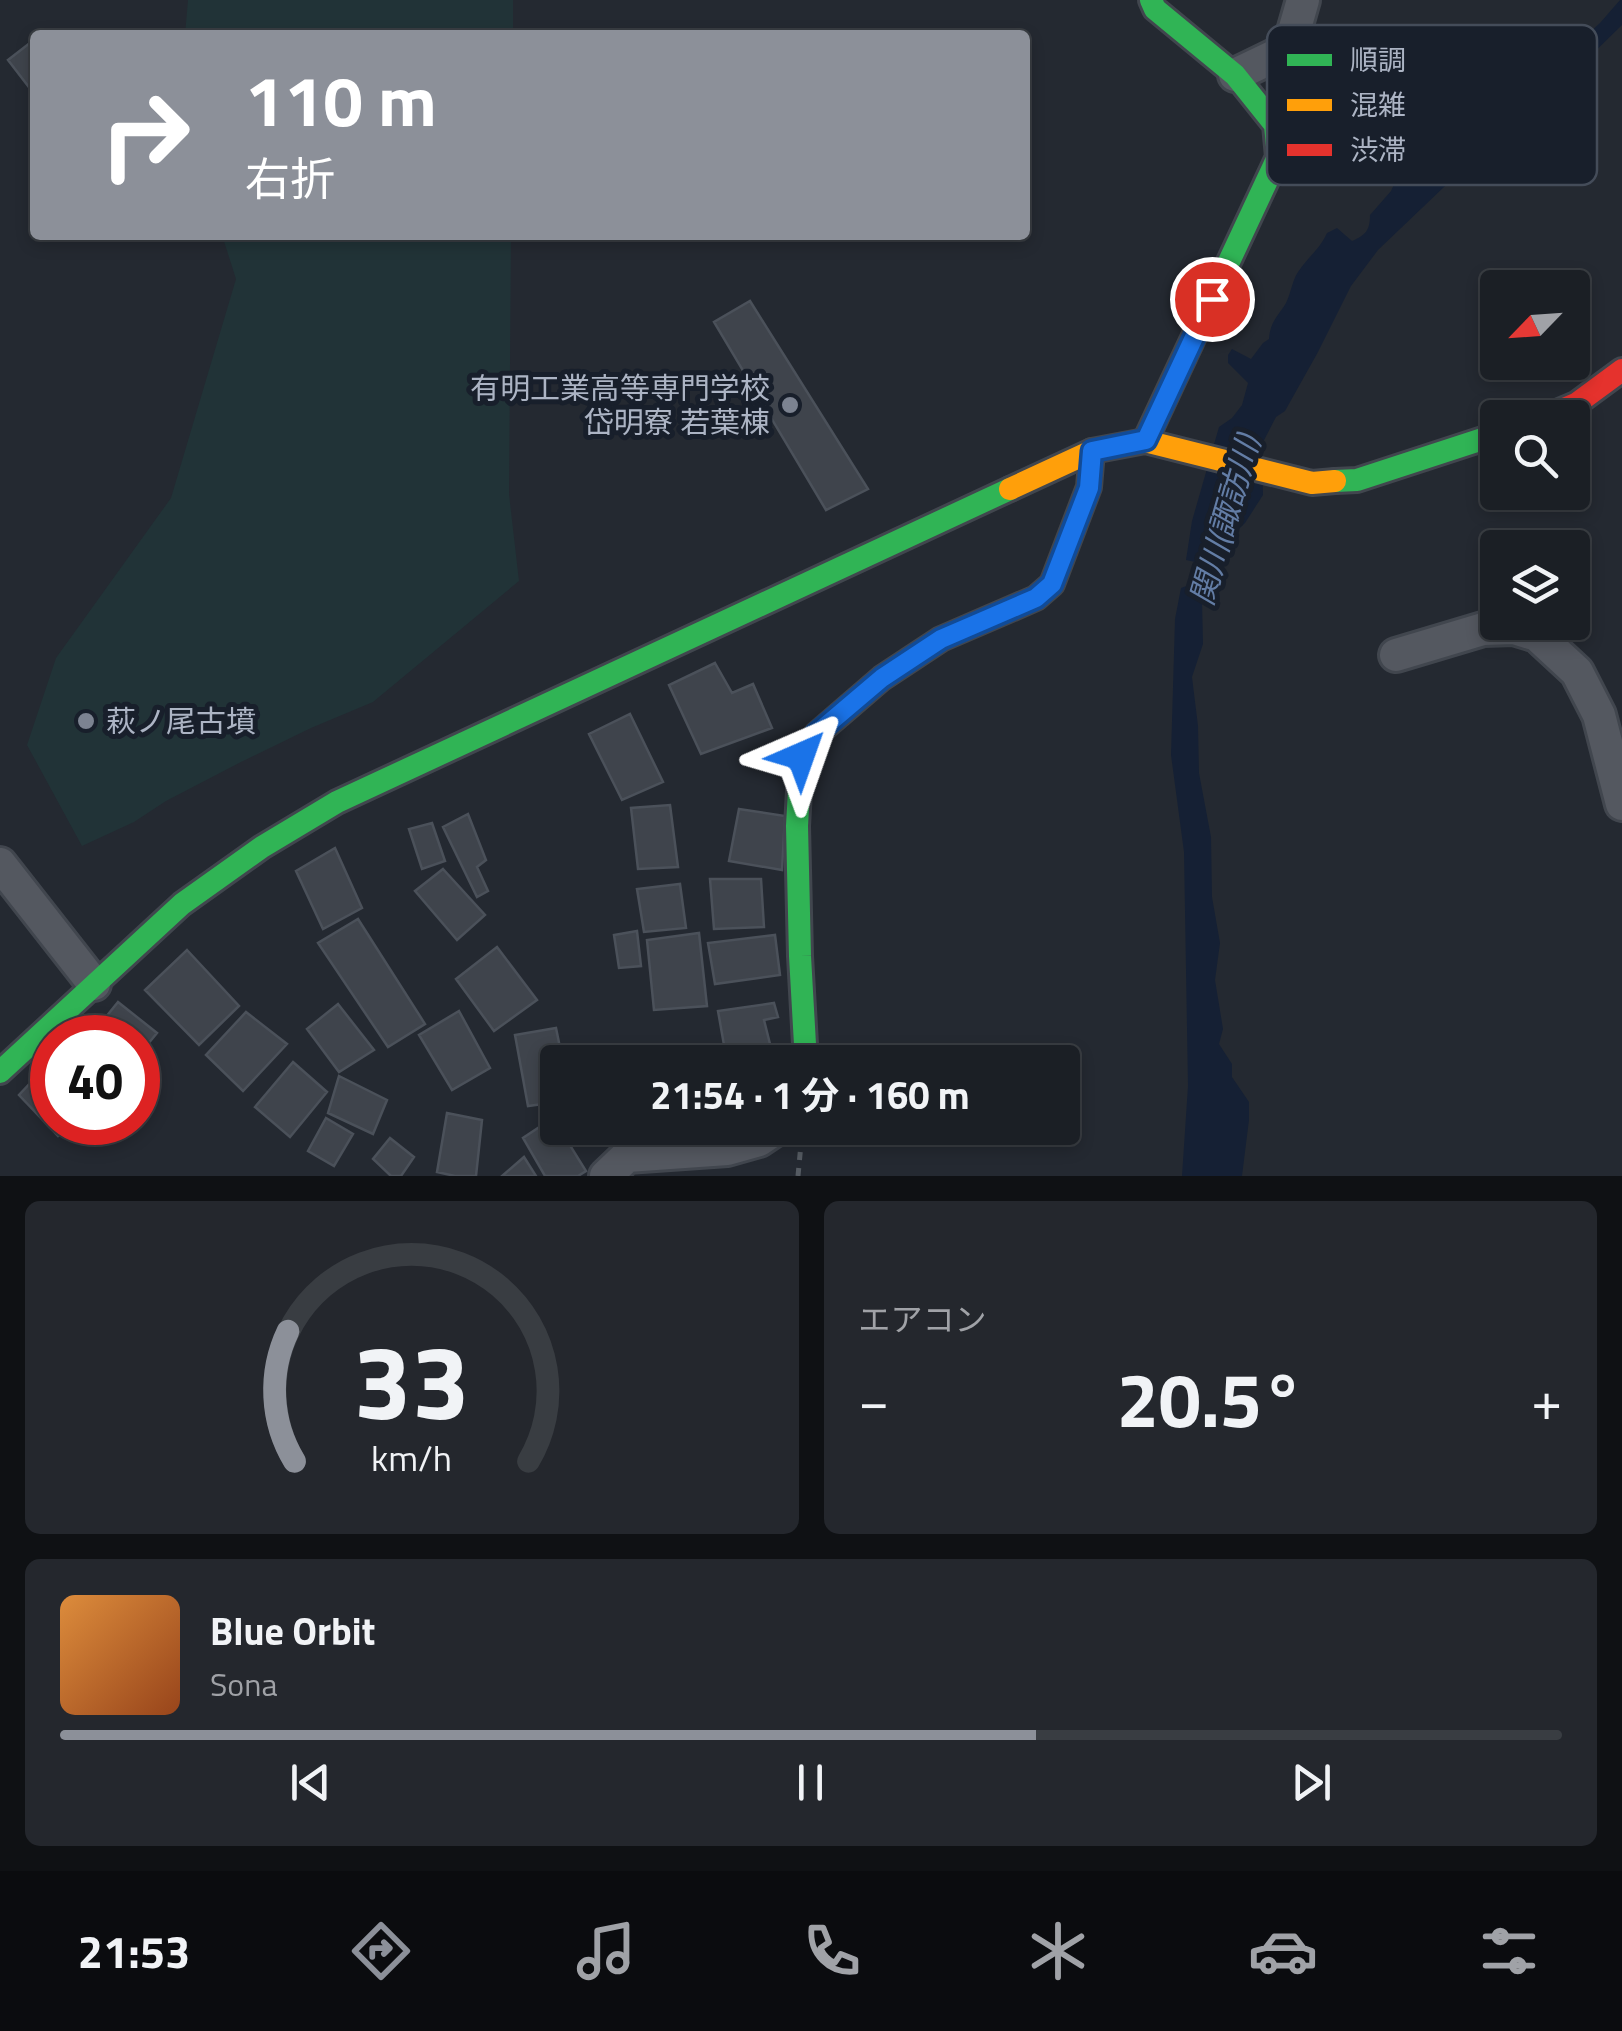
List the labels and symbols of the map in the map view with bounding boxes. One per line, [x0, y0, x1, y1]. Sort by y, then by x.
legend [1267, 25, 1597, 185]
text: 順調 [1350, 38, 1406, 81]
text: 混雑 [1350, 83, 1406, 126]
text: 渋滞 [1350, 128, 1406, 171]
pin [1170, 257, 1255, 342]
north arrow [1480, 270, 1590, 380]
place label: 有明工業高等専門学校 岱明寮 若葉棟 [470, 365, 770, 445]
marker: 有明工業高等専門学校 岱明寮 若葉棟 [779, 394, 801, 416]
water label: 関川(諏訪川) [1177, 427, 1272, 611]
place label: 萩ノ尾古墳 [106, 698, 256, 744]
position arrow [749, 704, 853, 808]
marker: 萩ノ尾古墳 [75, 710, 97, 732]
speed limit sign: 40 [30, 1015, 160, 1145]

